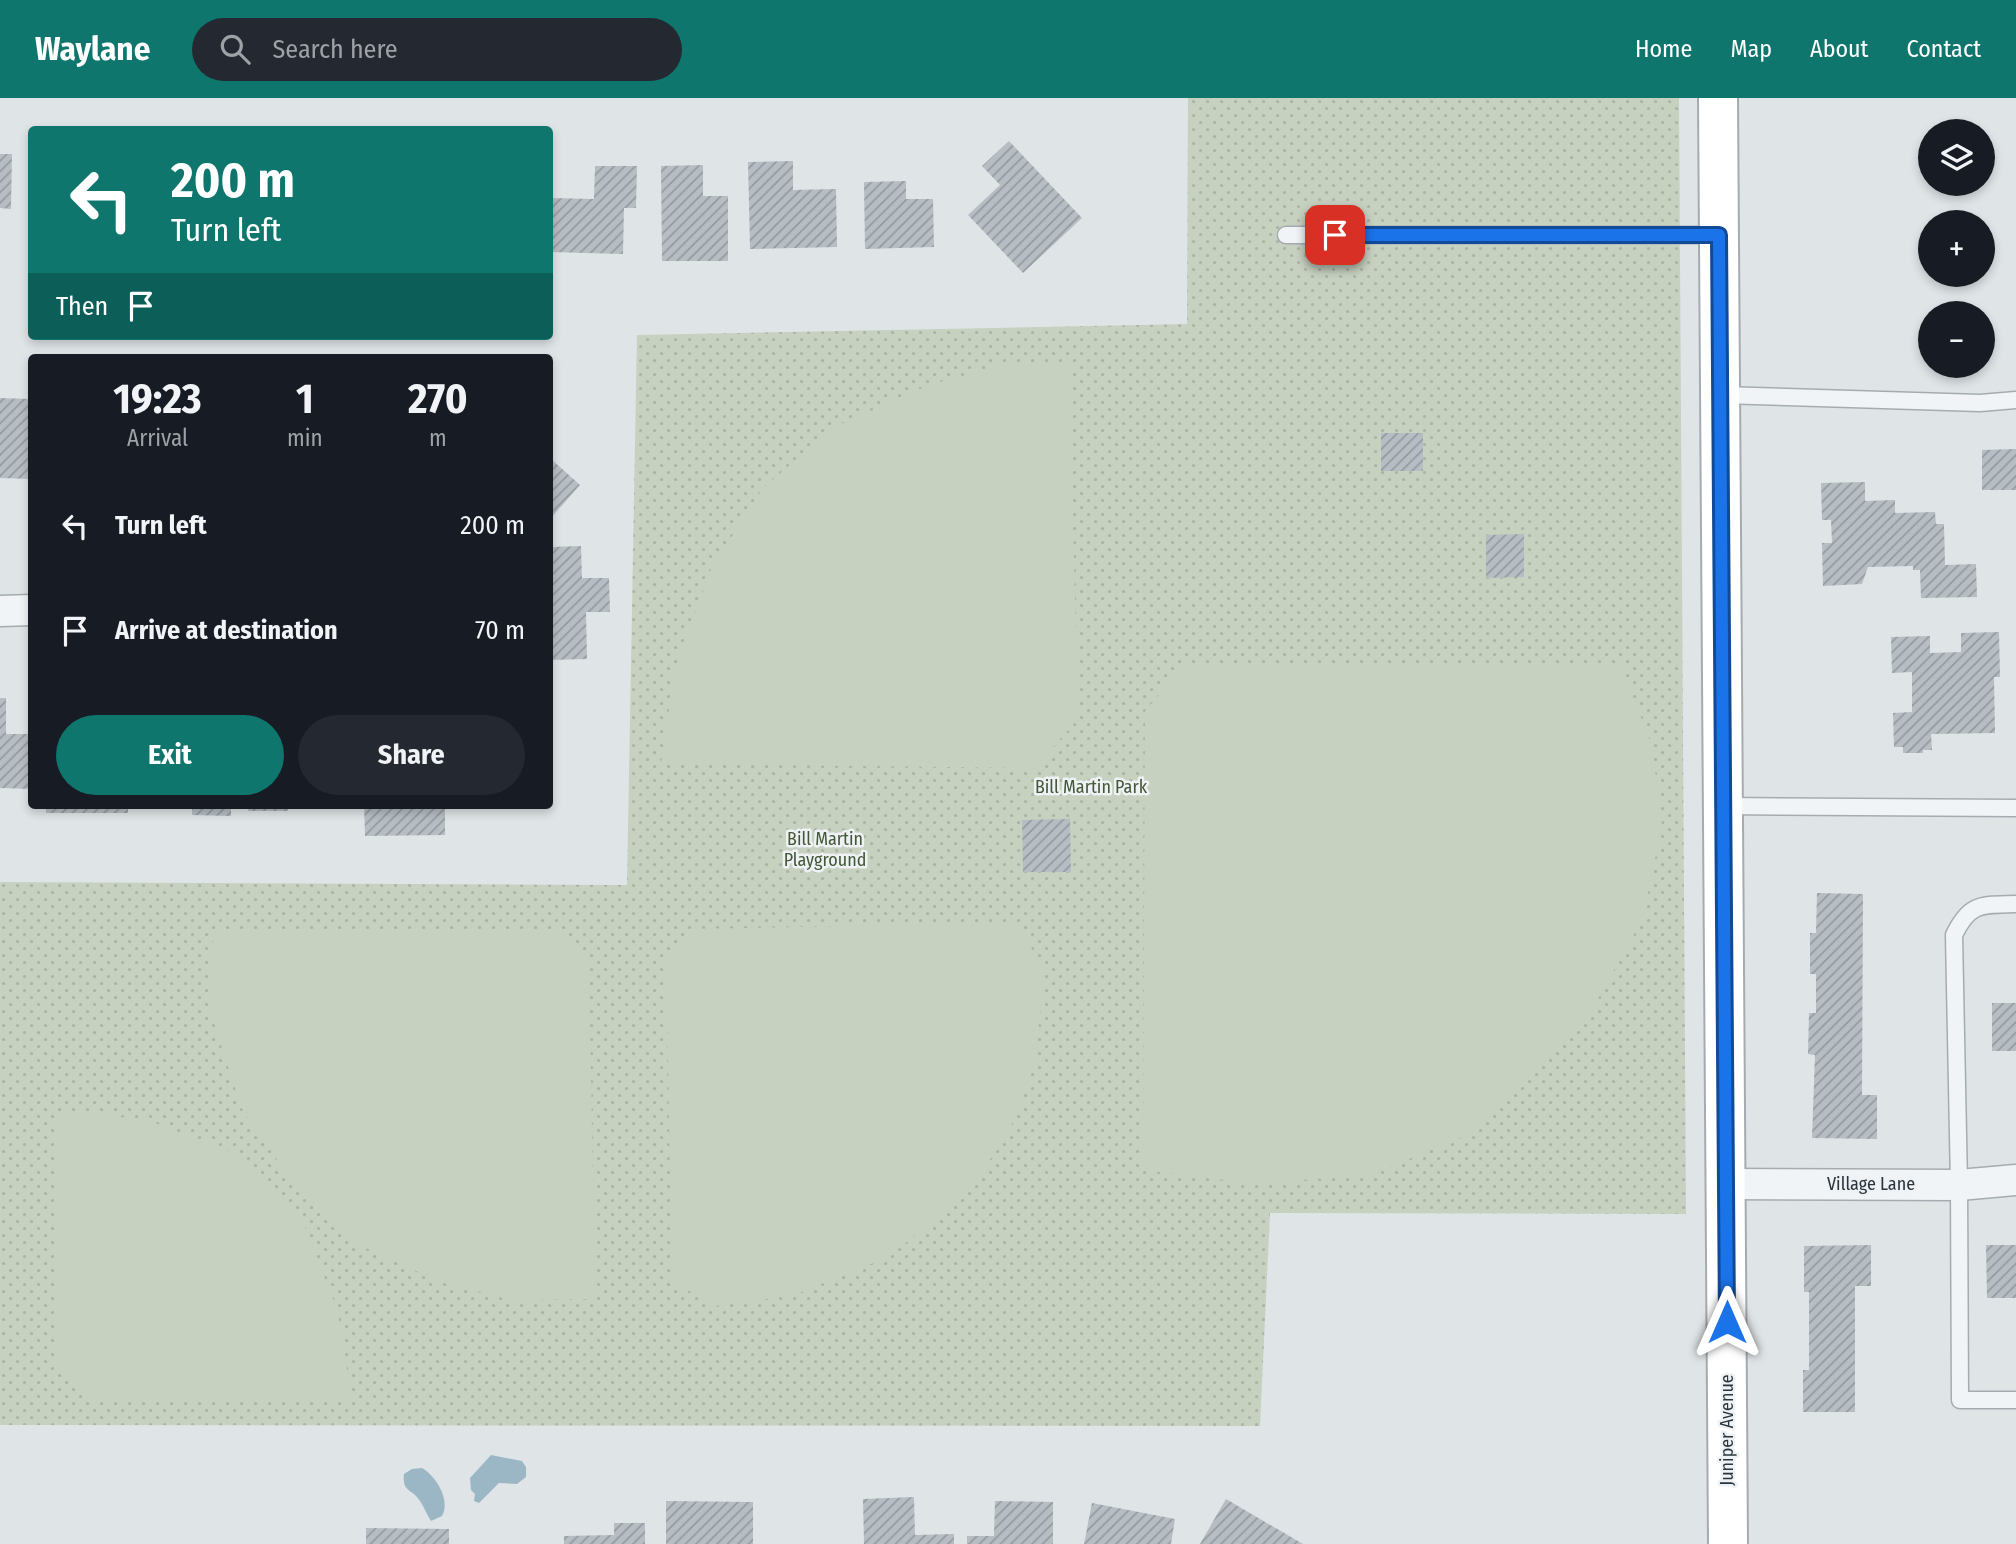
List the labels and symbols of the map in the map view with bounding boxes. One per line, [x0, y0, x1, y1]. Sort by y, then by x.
pin [1305, 205, 1365, 265]
park label: Bill Martin Park [1035, 776, 1148, 798]
park label: Bill Martin Playground [784, 828, 866, 871]
street label: Village Lane [1827, 1173, 1915, 1195]
position arrow [1690, 1285, 1764, 1359]
street label: Juniper Avenue [1716, 1374, 1738, 1486]

